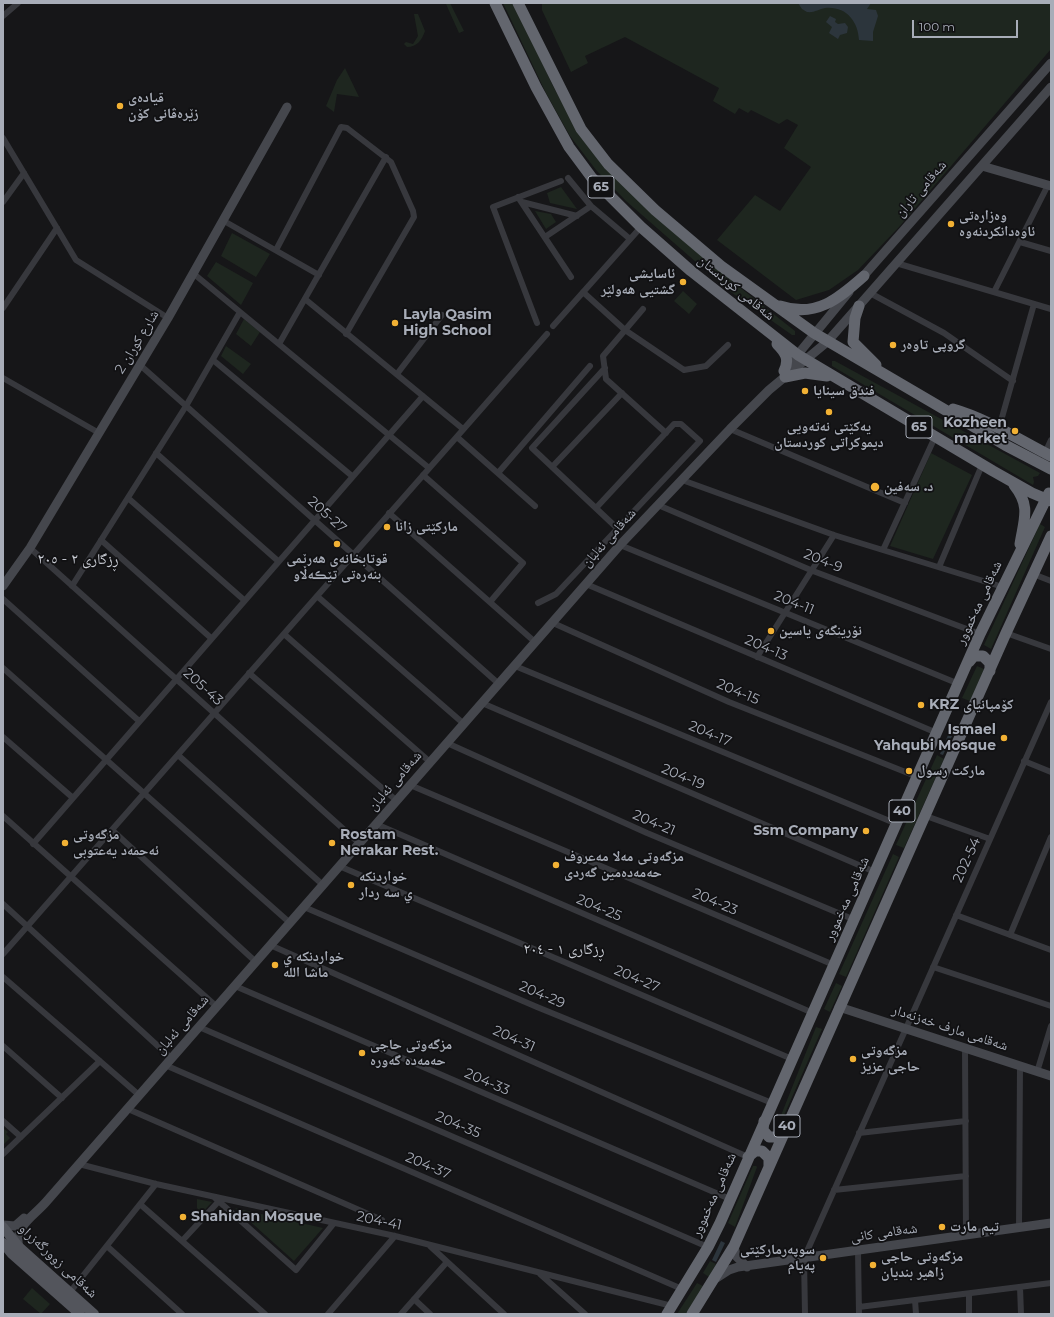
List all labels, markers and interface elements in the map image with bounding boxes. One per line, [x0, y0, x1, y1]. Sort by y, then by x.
scale bar [914, 12, 1020, 38]
text: 100 m [919, 19, 955, 34]
place label: قیادەی زێرەڤانی کۆن [128, 90, 199, 122]
marker: قیادەی زێرەڤانی کۆن [115, 101, 125, 111]
street label: شەقامی تاران [892, 157, 950, 221]
road number: 65 [588, 176, 614, 198]
place label: وەزارەتی ئاوەدانکردنەوە [959, 208, 1035, 240]
marker: وەزارەتی ئاوەدانکردنەوە [946, 219, 956, 229]
street label: شەقامی کوردستان [694, 252, 778, 324]
place label: ئاسایشی گشتیی هەولێر [601, 266, 675, 298]
marker: ئاسایشی گشتیی هەولێر [678, 277, 688, 287]
street label: شارع كوران 2 [111, 307, 163, 377]
place label: Layla Qasim High School [403, 307, 492, 340]
marker: Layla Qasim High School [390, 318, 400, 328]
place label: گروپی تاوەر [901, 337, 965, 353]
marker: گروپی تاوەر [888, 340, 898, 350]
place label: فندق سينايا [813, 383, 875, 399]
marker: فندق سينايا [800, 386, 810, 396]
marker: یه‌كێتی نه‌ته‌ویی دیموكراتی كوردستان [824, 407, 834, 417]
place label: Kozheen market [943, 415, 1007, 448]
road number: 65 [906, 416, 932, 438]
place label: یه‌كێتی نه‌ته‌ویی دیموكراتی كوردستان [774, 419, 884, 452]
marker: Kozheen market [1010, 426, 1020, 436]
place label: د. سەفین [884, 479, 933, 495]
marker: د. سەفین [869, 481, 881, 493]
street label: 205-27 [304, 493, 350, 537]
street label: شەقامی ئەلبان [578, 505, 640, 571]
place label: مارکێتی زانا [395, 519, 458, 535]
marker: مارکێتی زانا [382, 522, 392, 532]
marker: قوتابخانەی هەرێمی بنەرەتی تێڪەڵاو [332, 539, 342, 549]
street label: 204-9 [801, 546, 845, 576]
district label: ڕزگاری ٢ - ٢٠٥ [37, 551, 119, 569]
place label: قوتابخانەی هەرێمی بنەرەتی تێڪەڵاو [286, 551, 388, 584]
street label: شەقامی مەخموور [952, 558, 1006, 648]
street label: 204-11 [771, 587, 817, 619]
place label: نۆرینگەی یاسین [779, 623, 862, 639]
marker: نۆرینگەی یاسین [766, 626, 776, 636]
street label: 204-13 [742, 632, 790, 664]
street label: 205-43 [180, 665, 226, 709]
street label: 204-15 [714, 676, 762, 708]
place label: KRZ كۆمپانیای [929, 697, 1014, 713]
marker: KRZ كۆمپانیای [916, 700, 926, 710]
street label: 204-17 [686, 717, 734, 751]
place label: Ismael Yahqubi Mosque [874, 722, 996, 754]
marker: Ismael Yahqubi Mosque [999, 733, 1009, 743]
street label: شەقامی ئەلبان [365, 748, 425, 814]
street label: 204-19 [659, 760, 707, 794]
place label: مارکت رسول [917, 763, 985, 779]
marker: مارکت رسول [904, 766, 914, 776]
road number: 40 [889, 800, 915, 822]
street label: 204-21 [630, 807, 678, 839]
place label: Ssm Company [753, 823, 858, 839]
marker: Ssm Company [861, 826, 871, 836]
place label: مزگەوتی ئەحمەد یەعتوبی [73, 827, 159, 860]
place label: Rostam Nerakar Rest. [340, 827, 438, 860]
street label: 202-54 [950, 835, 984, 885]
marker: مزگەوتی ئەحمەد یەعتوبی [60, 838, 70, 848]
marker: Rostam Nerakar Rest. [327, 838, 337, 848]
place label: مزگەوتی مەلا مەعروف حەمەدەمین گەردی [564, 849, 684, 882]
street label: شەقامی مەخموور [821, 854, 873, 944]
marker: مزگەوتی مەلا مەعروف حەمەدەمین گەردی [551, 860, 561, 870]
place label: خواردنكه ي سه ردار [359, 869, 413, 902]
marker: خواردنكه ي سه ردار [346, 880, 356, 890]
street label: 204-23 [690, 885, 740, 919]
street label: 204-25 [574, 891, 624, 925]
district label: ڕزگاری ١ - ٢٠٤ [523, 941, 605, 959]
place label: خواردنكه ي ماشا الله [283, 949, 344, 982]
marker: خواردنكه ي ماشا الله [270, 960, 280, 970]
street label: 204-27 [612, 962, 662, 996]
street label: 204-29 [517, 978, 567, 1012]
street label: شەقامی ئەلبان [152, 992, 212, 1058]
street label: شەقامی مارف خەزنەدار [890, 1001, 1010, 1055]
street label: 204-31 [490, 1022, 538, 1056]
place label: مزگه‌وتی حاجی حه‌مه‌ده‌ گه‌وره [370, 1037, 452, 1070]
place label: مزگەوتی حاجی عزیز [861, 1043, 920, 1076]
marker: مزگه‌وتی حاجی حه‌مه‌ده‌ گه‌وره [357, 1048, 367, 1058]
marker: مزگەوتی حاجی عزیز [848, 1054, 858, 1064]
street label: 204-33 [462, 1065, 512, 1099]
street label: 204-35 [433, 1108, 483, 1142]
road number: 40 [774, 1115, 800, 1137]
street label: 204-37 [403, 1149, 453, 1183]
street label: شەقامی مەخموور [688, 1150, 740, 1240]
street label: 204-41 [355, 1208, 403, 1234]
place label: Shahidan Mosque [191, 1209, 322, 1225]
marker: Shahidan Mosque [178, 1212, 188, 1222]
place label: تيم مارت [950, 1219, 999, 1235]
street label: شەقامی زوورگەزراو [15, 1220, 101, 1302]
street label: شەقامی کانی [849, 1220, 919, 1246]
marker: تيم مارت [937, 1222, 947, 1232]
place label: سوپەرماركێتی پەیام [740, 1242, 815, 1274]
place label: مزگەوتی حاجی زاهیر بندیان [881, 1249, 963, 1282]
marker: سوپەرماركێتی پەیام [818, 1253, 828, 1263]
marker: مزگەوتی حاجی زاهیر بندیان [868, 1260, 878, 1270]

